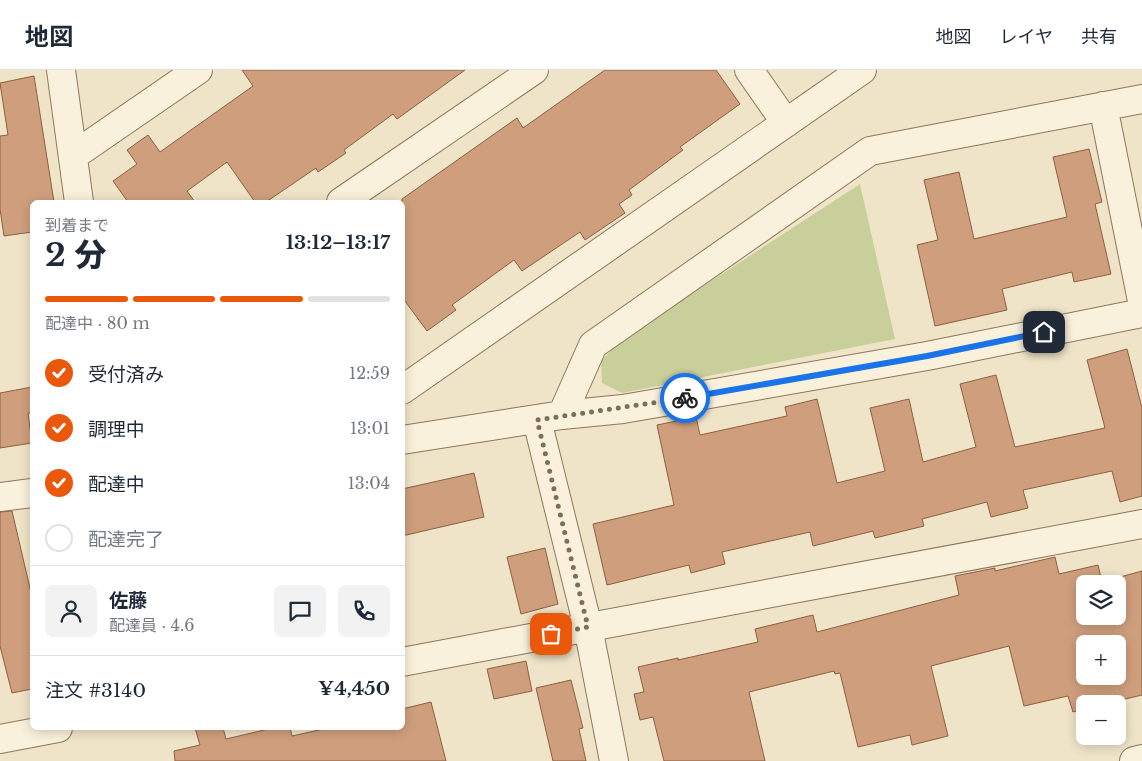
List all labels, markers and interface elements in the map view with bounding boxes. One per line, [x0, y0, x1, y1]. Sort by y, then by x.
text: 地図 [25, 22, 73, 51]
text: 地図 [936, 26, 972, 48]
text: レイヤ [1000, 26, 1053, 48]
text: 共有 [1081, 26, 1117, 48]
text: 到着まで [45, 215, 109, 235]
text: 13:12–13:17 [286, 231, 390, 254]
text: 2 分 [45, 235, 106, 275]
pin [1023, 311, 1065, 353]
text: 配達中 · 80 m [45, 313, 150, 333]
icon: home [1030, 318, 1058, 346]
icon: check [45, 359, 73, 387]
text: 受付済み [88, 363, 164, 386]
text: 12:59 [349, 363, 390, 383]
courier [660, 373, 710, 423]
icon: bike [671, 384, 699, 412]
icon: check [45, 414, 73, 442]
text: 調理中 [88, 418, 145, 441]
text: 13:01 [350, 418, 390, 438]
icon: check [45, 469, 73, 497]
text: 配達中 [88, 473, 145, 496]
text: 13:04 [348, 473, 390, 493]
text: 配達完了 [88, 528, 164, 551]
map controls [1076, 575, 1126, 745]
button: layers [1076, 575, 1126, 625]
button: person [45, 585, 97, 637]
button: chat [274, 585, 326, 637]
button: phone [338, 585, 390, 637]
text: 佐藤 [109, 589, 147, 612]
pin [530, 613, 572, 655]
text: 配達員 · 4.6 [109, 615, 194, 635]
icon: bag [537, 620, 565, 648]
button: + [1076, 635, 1126, 685]
text: ¥4,450 [318, 677, 390, 700]
text: 注文 #3140 [45, 679, 146, 702]
button: − [1076, 695, 1126, 745]

